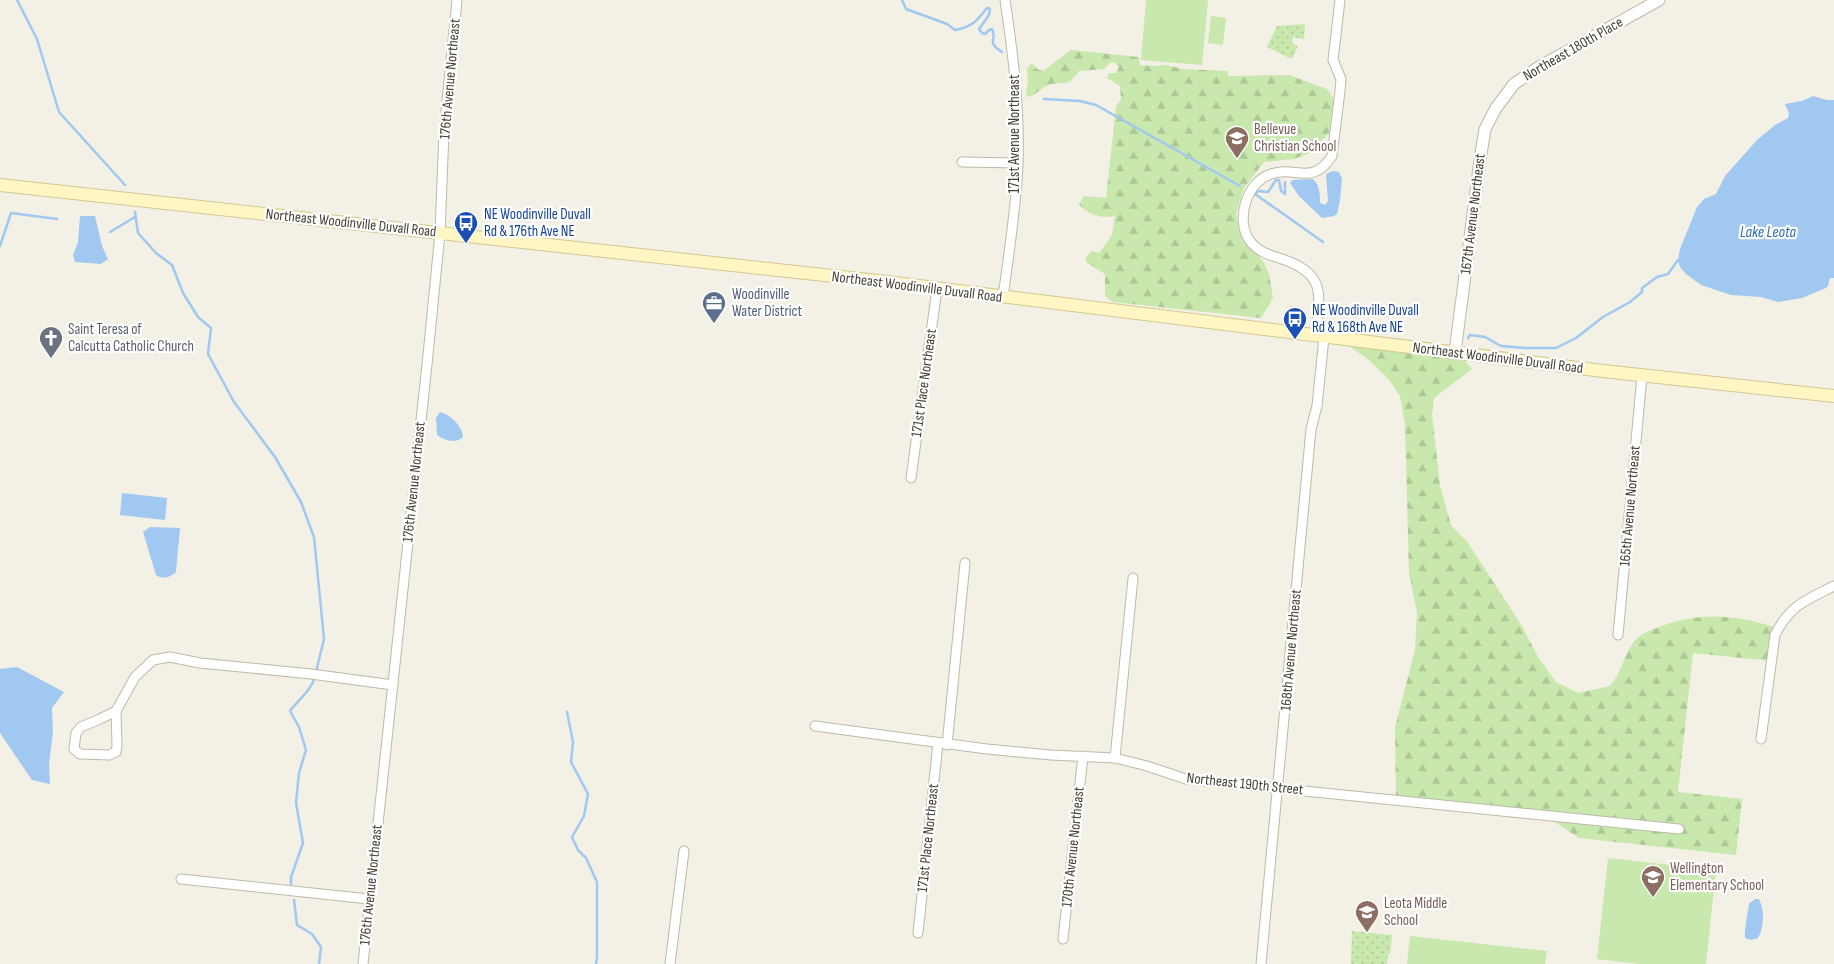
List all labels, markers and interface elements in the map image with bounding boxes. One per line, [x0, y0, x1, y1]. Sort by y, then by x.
street label: Northeast 180th Place [1520, 13, 1626, 85]
street label: 176th Avenue Northeast [435, 17, 465, 140]
street label: 171st Avenue Northeast [1005, 74, 1024, 194]
place label: Bellevue Christian School [1254, 120, 1336, 156]
school or university icon: Bellevue Christian School [1224, 125, 1250, 159]
street label: 167th Avenue Northeast [1456, 152, 1490, 275]
street label: Northeast Woodinville Duvall Road [265, 205, 437, 241]
place label: NE Woodinville Duvall Rd & 176th Ave NE [484, 205, 591, 241]
bus stop icon: NE Woodinville Duvall Rd & 176th Ave NE [453, 210, 479, 244]
water label: Lake Leota [1740, 223, 1797, 242]
street label: Northeast Woodinville Duvall Road [831, 267, 1003, 307]
place label: Woodinville Water District [732, 285, 802, 321]
office icon: Woodinville Water District [701, 290, 727, 324]
place label: NE Woodinville Duvall Rd & 168th Ave NE [1312, 301, 1419, 337]
bus stop icon: NE Woodinville Duvall Rd & 168th Ave NE [1282, 306, 1308, 340]
place label: Saint Teresa of Calcutta Catholic Church [68, 320, 194, 356]
church icon: Saint Teresa of Calcutta Catholic Church [38, 325, 64, 359]
street label: 171st Place Northeast [907, 327, 941, 438]
street label: Northeast Woodinville Duvall Road [1412, 338, 1584, 378]
street label: 176th Avenue Northeast [398, 420, 430, 543]
street label: 165th Avenue Northeast [1615, 444, 1645, 567]
street label: 168th Avenue Northeast [1276, 588, 1306, 712]
street label: Northeast 190th Street [1186, 768, 1305, 800]
street label: 171st Place Northeast [913, 782, 943, 893]
street label: 170th Avenue Northeast [1057, 785, 1089, 908]
street label: 176th Avenue Northeast [355, 823, 387, 946]
place label: Wellington Elementary School [1670, 859, 1764, 895]
school or university icon: Wellington Elementary School [1640, 864, 1666, 898]
place label: Leota Middle School [1384, 894, 1447, 930]
school or university icon: Leota Middle School [1354, 899, 1380, 933]

